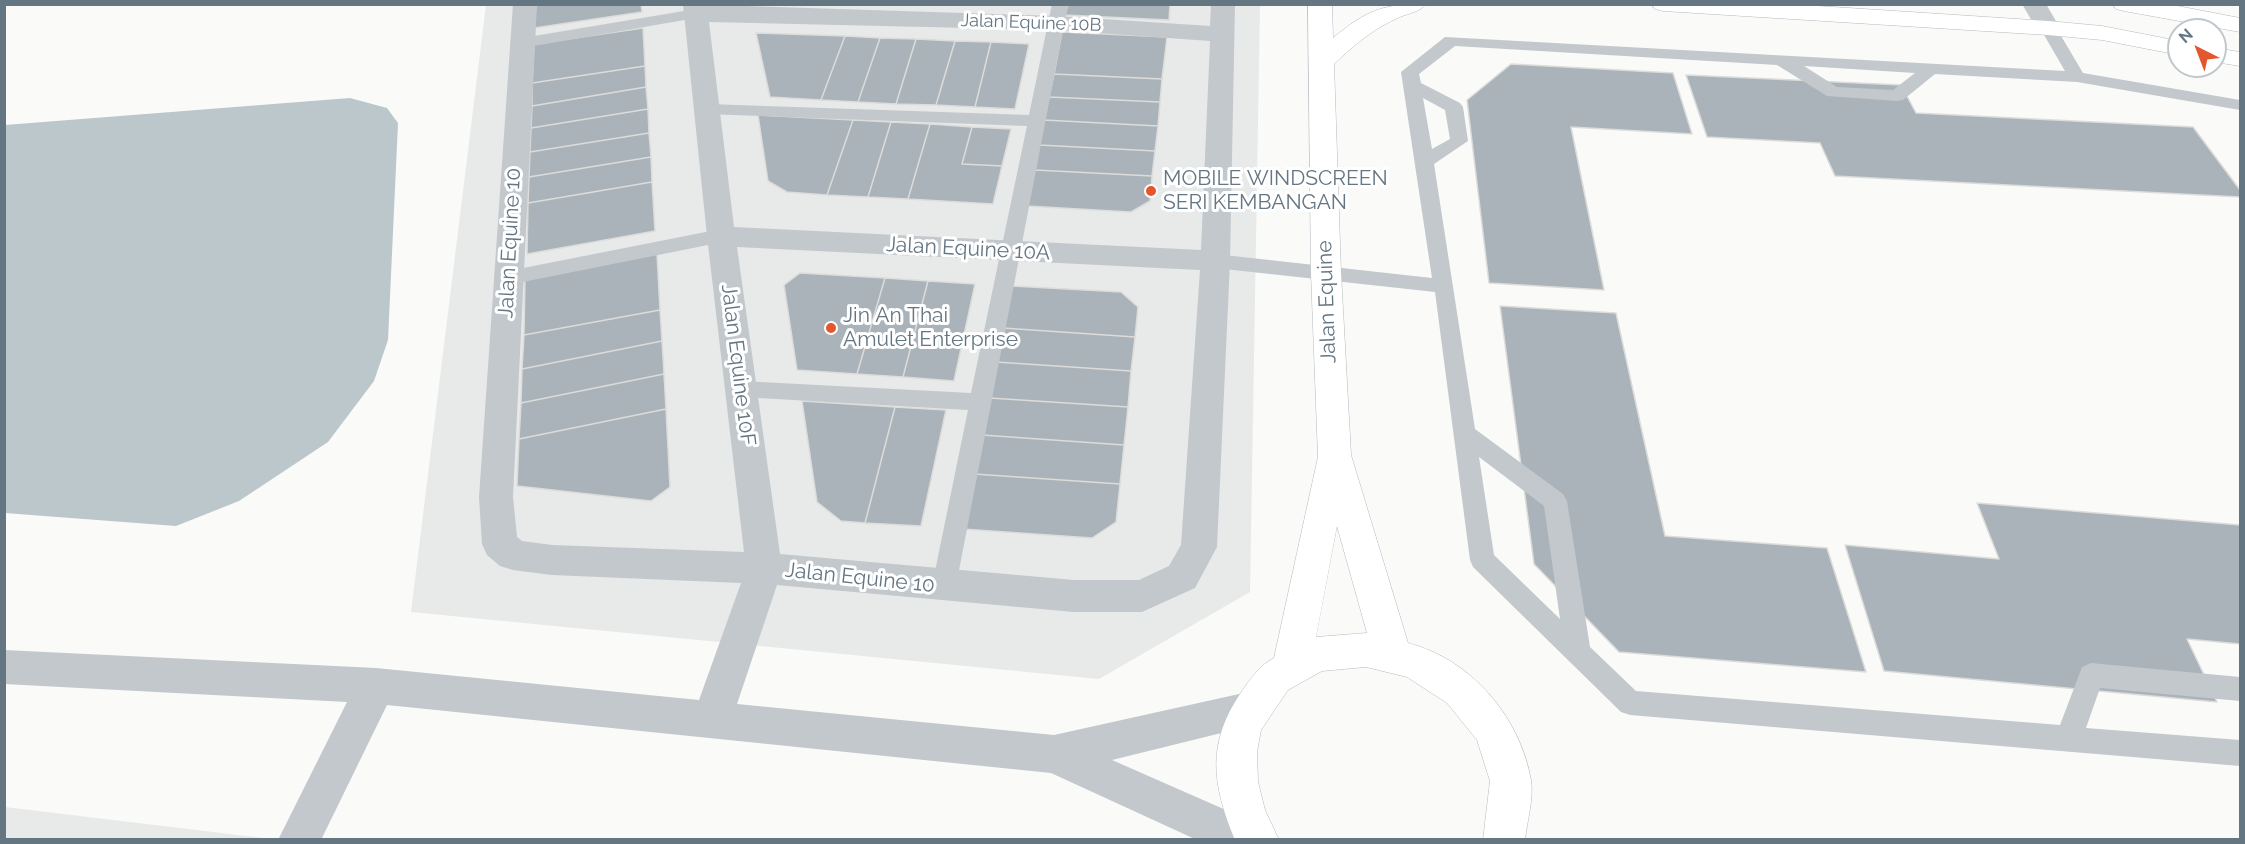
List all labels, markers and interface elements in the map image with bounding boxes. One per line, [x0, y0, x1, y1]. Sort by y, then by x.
street label: Jalan Equine 10B [960, 10, 1102, 36]
north arrow [2167, 18, 2227, 78]
text: N [2175, 25, 2197, 47]
place label: MOBILE WINDSCREEN SERI KEMBANGAN [1163, 166, 1388, 216]
street label: Jalan Equine 10 [493, 167, 527, 319]
marker: MOBILE WINDSCREEN SERI KEMBANGAN [1144, 184, 1158, 198]
street label: Jalan Equine 10A [885, 232, 1051, 266]
street label: Jalan Equine [1312, 240, 1342, 364]
street label: Jalan Equine 10F [716, 283, 760, 447]
place label: Jin An Thai Amulet Enterprise [843, 303, 1018, 353]
marker: Jin An Thai Amulet Enterprise [824, 321, 838, 335]
street label: Jalan Equine 10 [784, 558, 936, 598]

